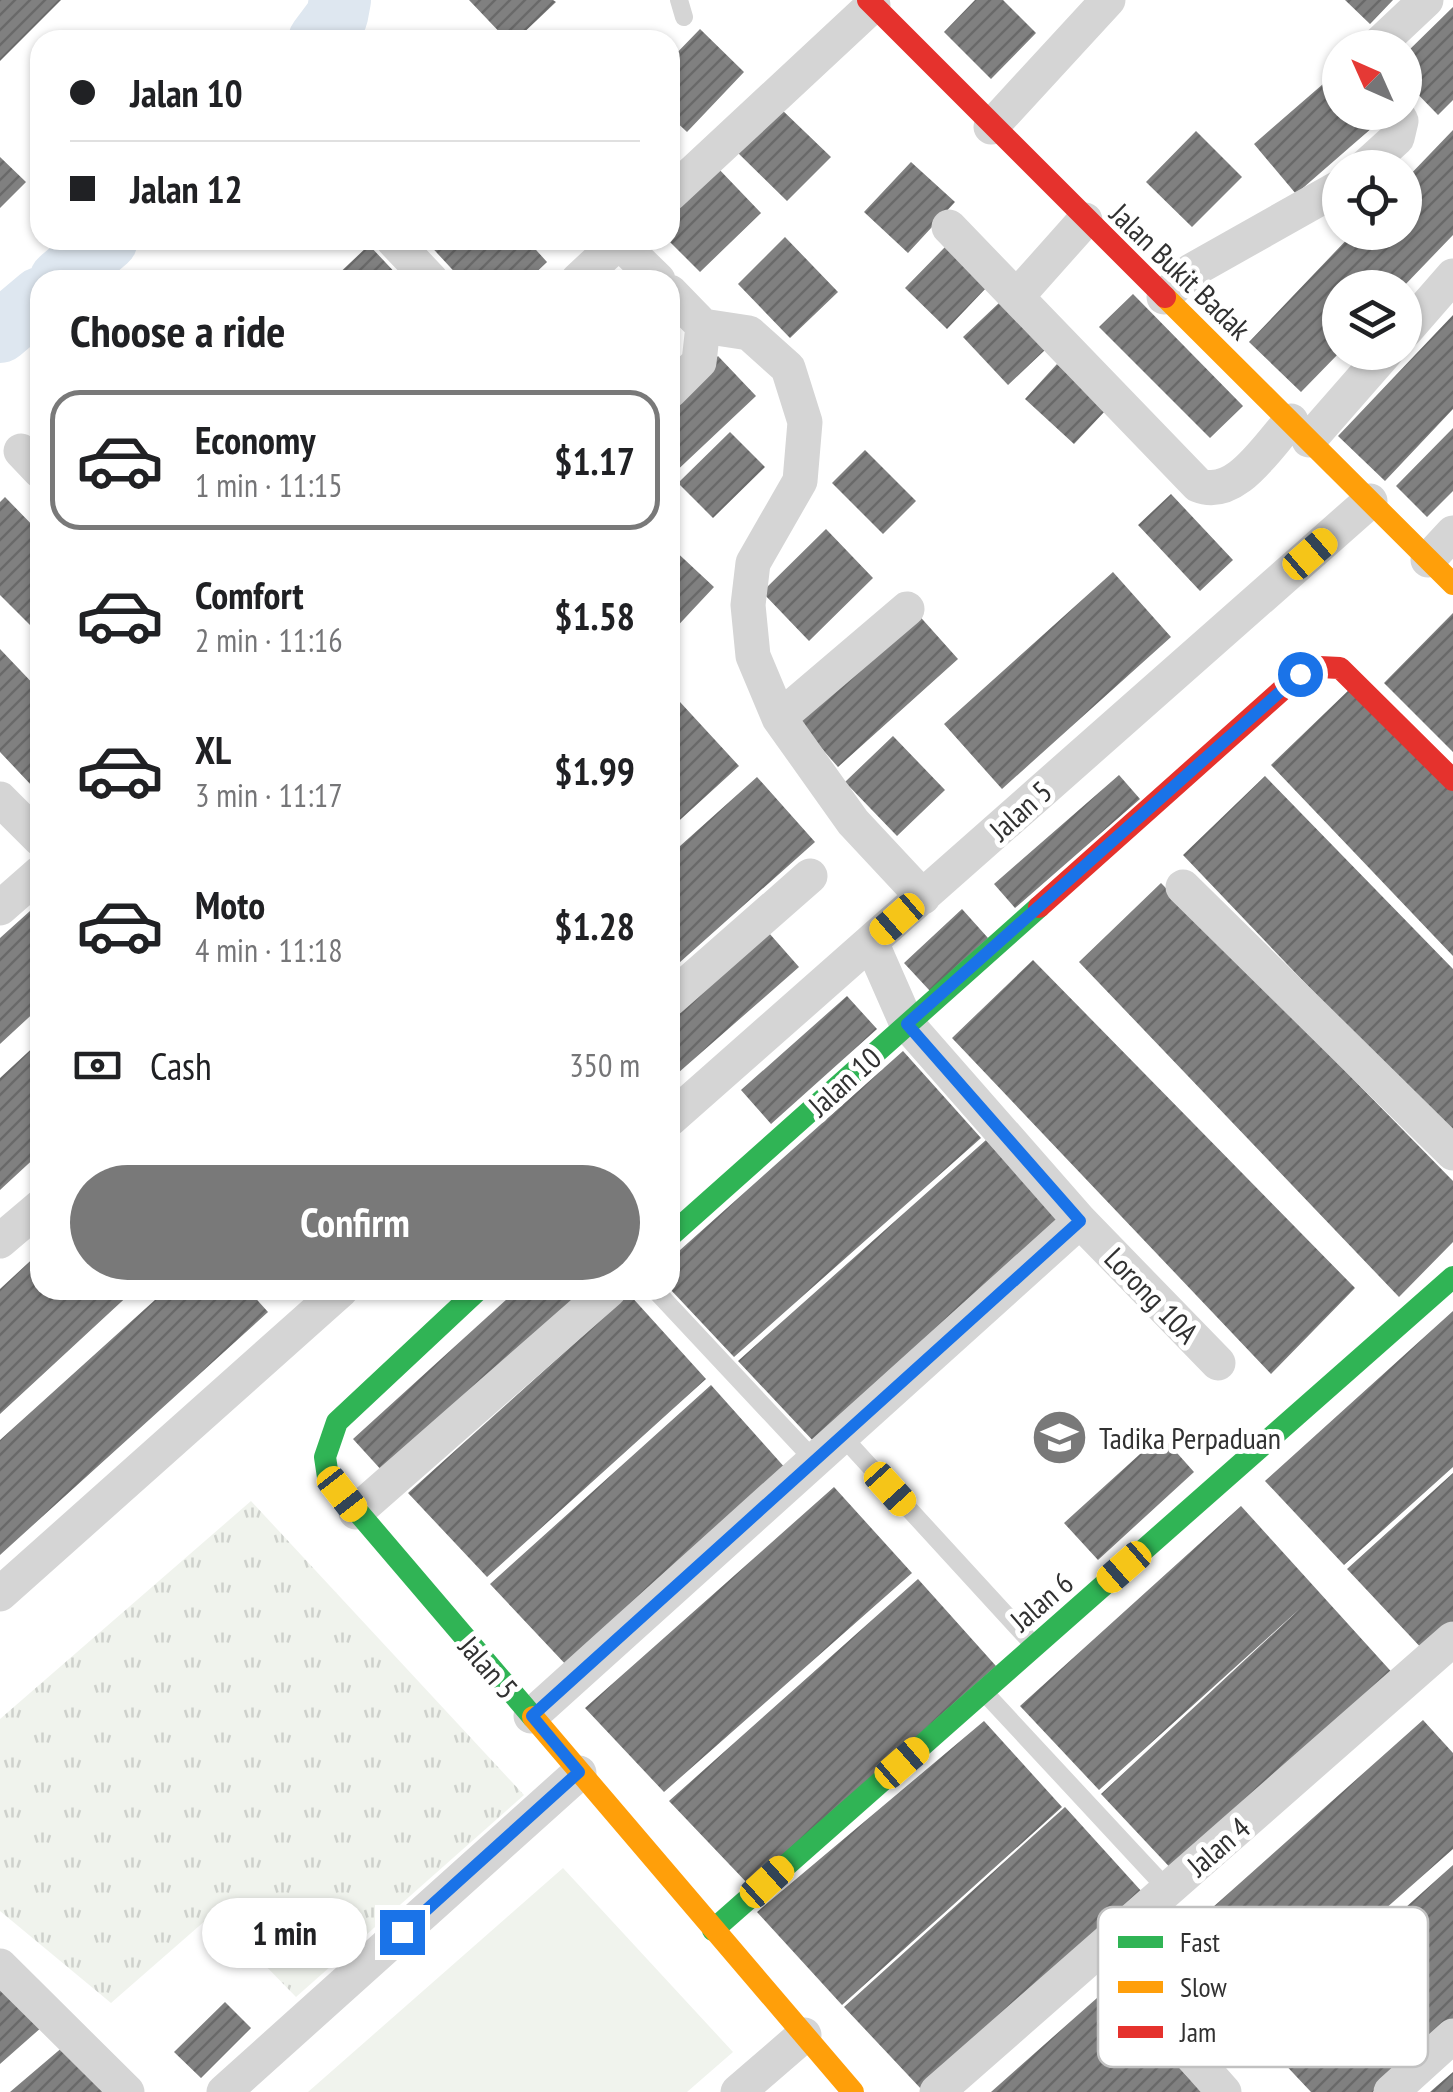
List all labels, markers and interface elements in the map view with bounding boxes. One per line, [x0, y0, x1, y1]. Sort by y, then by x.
north arrow [1322, 30, 1422, 130]
map controls [1322, 30, 1422, 370]
text: Jalan 10 [130, 68, 243, 117]
button: locate [1322, 150, 1422, 250]
text: Jalan 12 [130, 164, 243, 213]
street label: Jalan Bukit Badak [1102, 194, 1260, 348]
button: layers [1322, 270, 1422, 370]
text: Choose a ride [70, 301, 285, 359]
icon: car [75, 415, 165, 505]
text: Economy [195, 415, 315, 464]
text: $1.17 [554, 436, 635, 485]
text: 1 min · 11:15 [195, 464, 343, 506]
car [1278, 523, 1342, 585]
icon: car [75, 570, 165, 660]
text: Comfort [195, 570, 304, 619]
text: $1.58 [554, 591, 635, 640]
text: 2 min · 11:16 [195, 619, 343, 661]
route start [1278, 652, 1323, 697]
icon: car [75, 725, 165, 815]
text: XL [195, 725, 231, 774]
text: $1.99 [554, 746, 635, 795]
street label: Jalan 5 [980, 772, 1060, 849]
text: 3 min · 11:17 [195, 774, 343, 816]
icon: car [75, 880, 165, 970]
text: Moto [195, 880, 265, 929]
car [865, 888, 929, 950]
text: $1.28 [554, 901, 635, 950]
text: 4 min · 11:18 [195, 929, 343, 971]
icon: cash [70, 1038, 125, 1093]
street label: Jalan 10 [799, 1038, 889, 1125]
text: Cash [150, 1041, 212, 1090]
text: 350 m [569, 1044, 640, 1086]
button: Confirm [70, 1165, 640, 1280]
street label: Lorong 10A [1097, 1239, 1208, 1352]
school or university icon: Tadika Perpaduan [1030, 1407, 1090, 1467]
place label: Tadika Perpaduan [1099, 1418, 1281, 1457]
car [859, 1457, 921, 1521]
car [312, 1461, 372, 1527]
car [1092, 1536, 1156, 1598]
street label: Jalan 6 [1001, 1563, 1081, 1640]
street label: Jalan 5 [450, 1627, 527, 1707]
car [870, 1732, 934, 1794]
street label: Jalan 4 [1178, 1808, 1258, 1885]
car [735, 1851, 799, 1913]
callout: 1 min [202, 1897, 367, 1967]
legend [1098, 1907, 1428, 2067]
route end [380, 1910, 425, 1955]
text: 1 min [252, 1912, 317, 1954]
text: Fast [1180, 1923, 1220, 1960]
text: Slow [1180, 1968, 1227, 2005]
text: Jam [1179, 2013, 1216, 2050]

